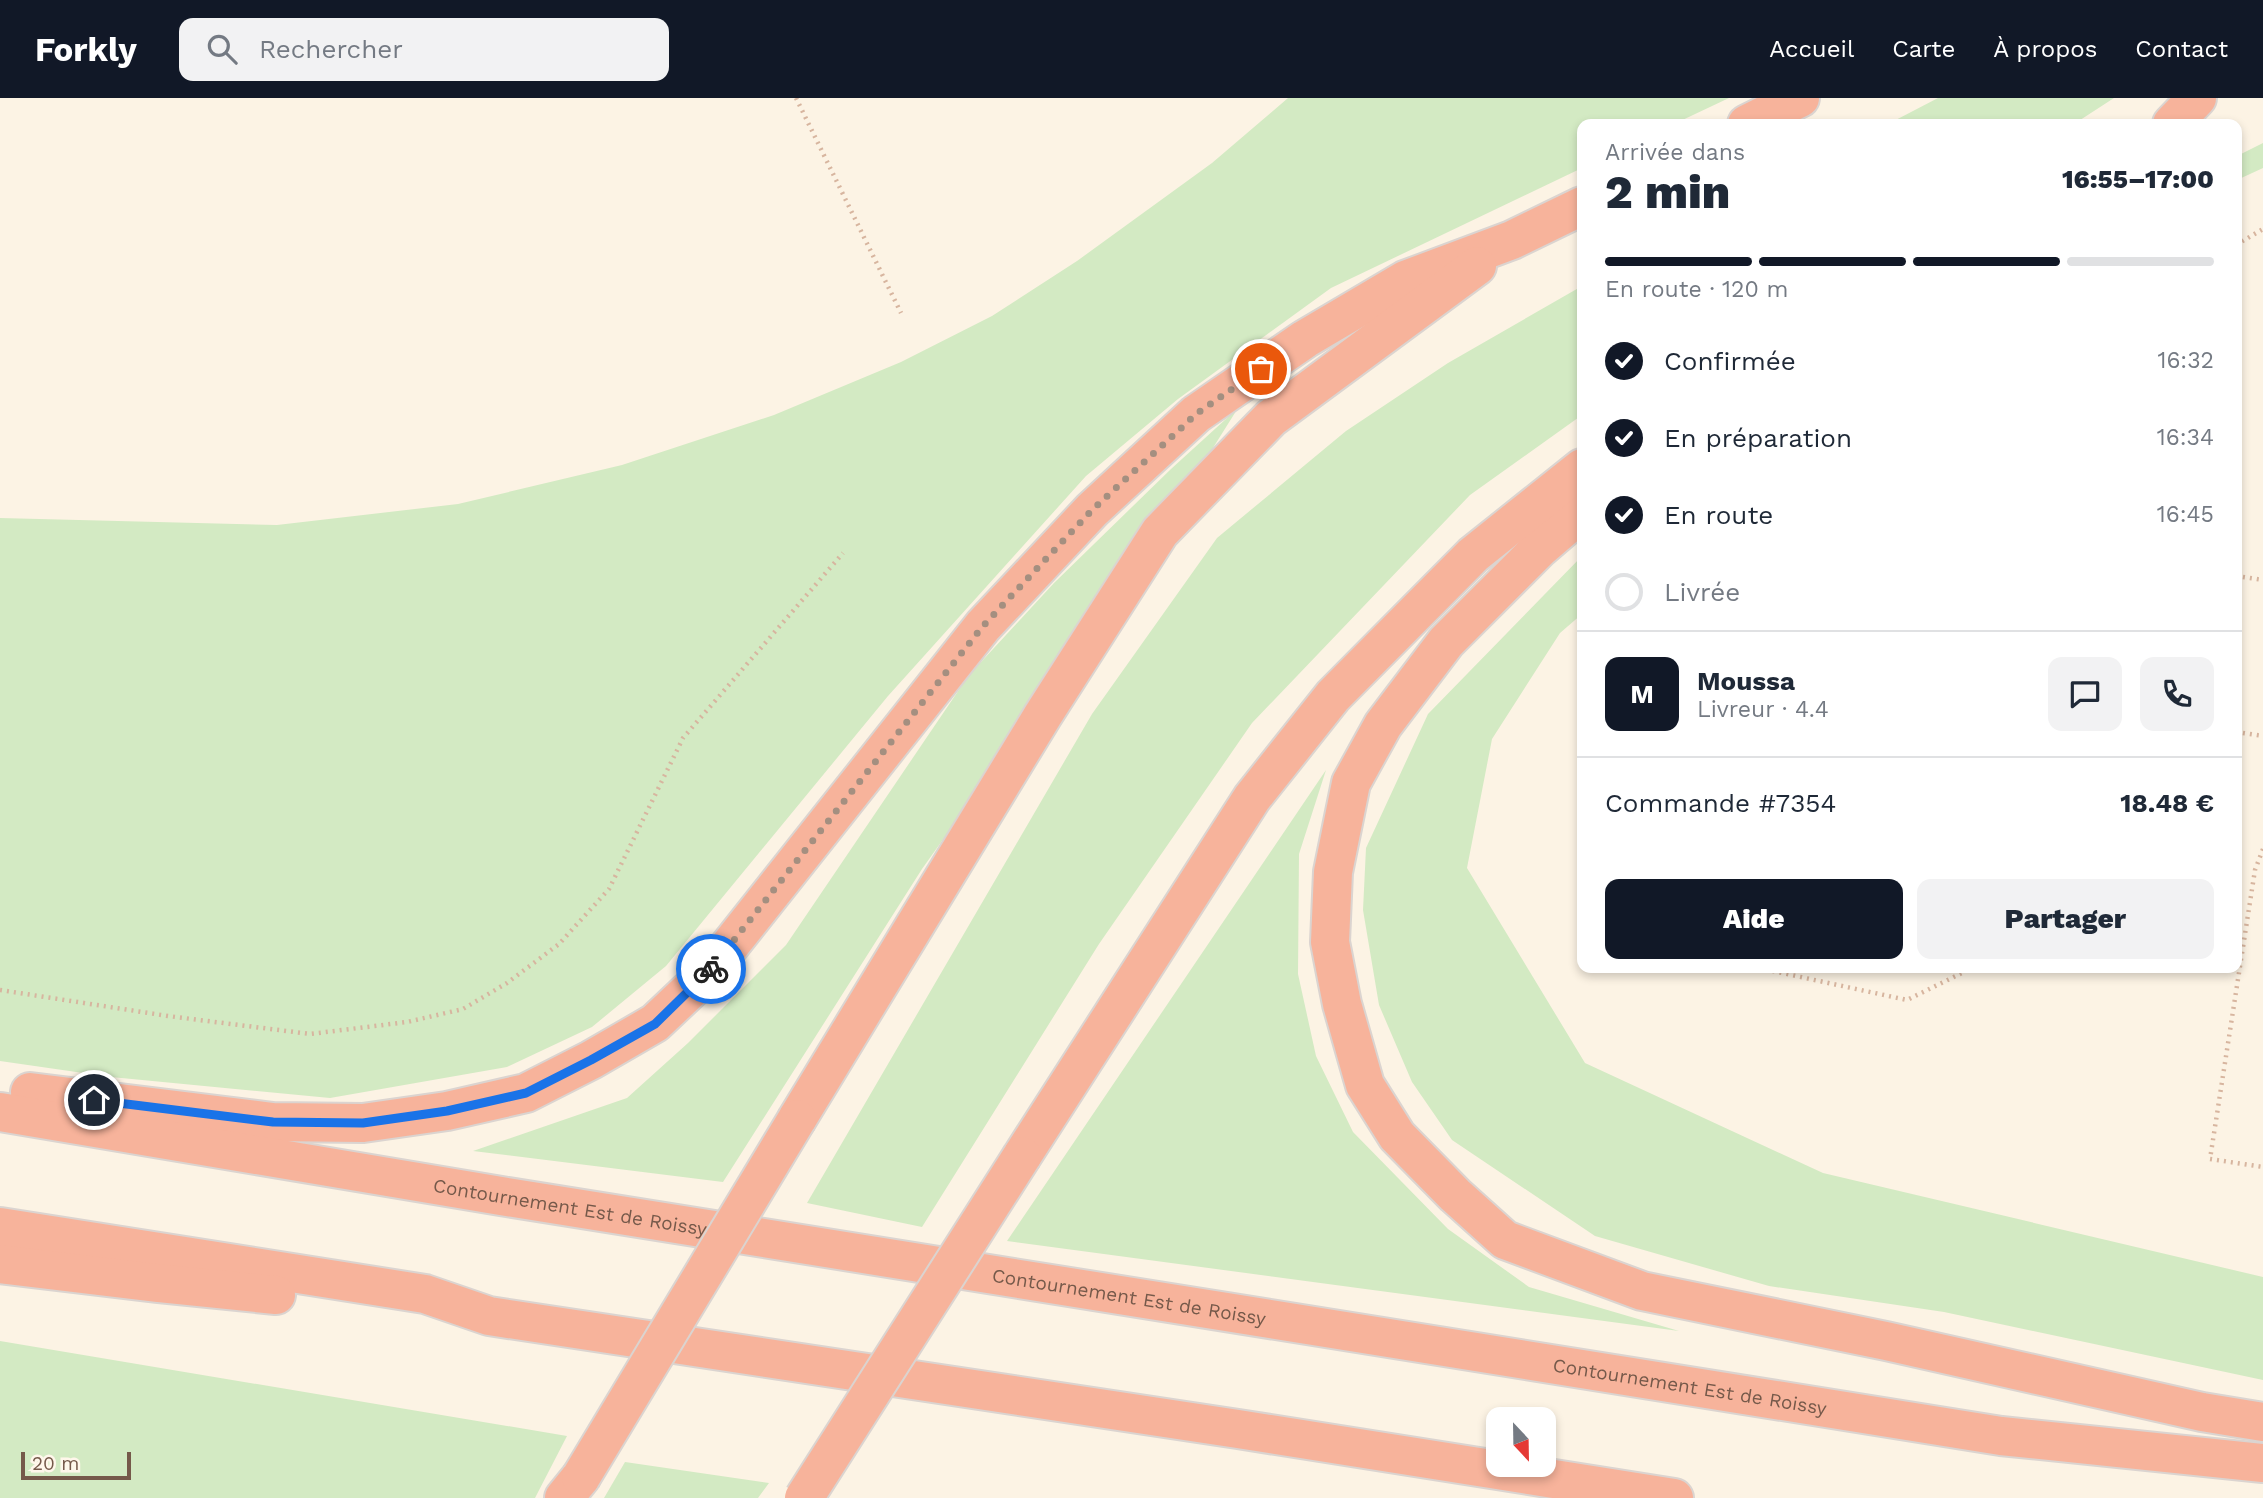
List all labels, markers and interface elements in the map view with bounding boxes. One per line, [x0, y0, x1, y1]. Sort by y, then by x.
search box [179, 18, 669, 81]
text: Forkly [35, 30, 137, 69]
icon: search [203, 30, 241, 68]
text: Rechercher [259, 34, 403, 64]
text: Accueil [1769, 35, 1854, 63]
text: Carte [1892, 35, 1955, 63]
text: À propos [1993, 35, 2097, 63]
text: Contact [2135, 35, 2228, 63]
text: Arrivée dans [1605, 139, 1745, 166]
text: 16:55–17:00 [2062, 164, 2214, 194]
text: 2 min [1605, 165, 1730, 219]
text: En route · 120 m [1605, 276, 1789, 303]
pin [1231, 339, 1291, 399]
icon: check [1605, 342, 1643, 380]
text: Confirmée [1664, 346, 1796, 376]
text: 16:32 [2157, 347, 2214, 374]
icon: bag [1242, 350, 1280, 388]
icon: check [1605, 419, 1643, 457]
text: En préparation [1664, 423, 1852, 453]
text: 16:34 [2157, 424, 2214, 451]
icon: check [1605, 496, 1643, 534]
text: En route [1664, 500, 1773, 530]
text: 16:45 [2157, 501, 2214, 528]
text: Livrée [1664, 577, 1740, 607]
button: chat [2048, 657, 2122, 731]
button: phone [2140, 657, 2214, 731]
text: Moussa [1697, 666, 1795, 696]
text: M [1630, 679, 1654, 709]
text: Livreur · 4.4 [1697, 696, 1829, 723]
text: Commande #7354 [1605, 788, 1836, 818]
text: 18.48 € [2120, 788, 2214, 818]
button: Aide [1605, 879, 1903, 959]
button: Partager [1917, 879, 2214, 959]
courier [676, 934, 746, 1004]
icon: bike [692, 950, 730, 988]
pin [64, 1070, 124, 1130]
icon: home [75, 1081, 113, 1119]
street label: Contournement Est de Roissy [432, 1174, 709, 1241]
street label: Contournement Est de Roissy [990, 1264, 1268, 1330]
street label: Contournement Est de Roissy [1551, 1353, 1829, 1420]
north arrow [1486, 1407, 1556, 1477]
map controls [1486, 1407, 1556, 1477]
scale bar [21, 1449, 131, 1481]
text: 20 m [32, 1452, 79, 1475]

